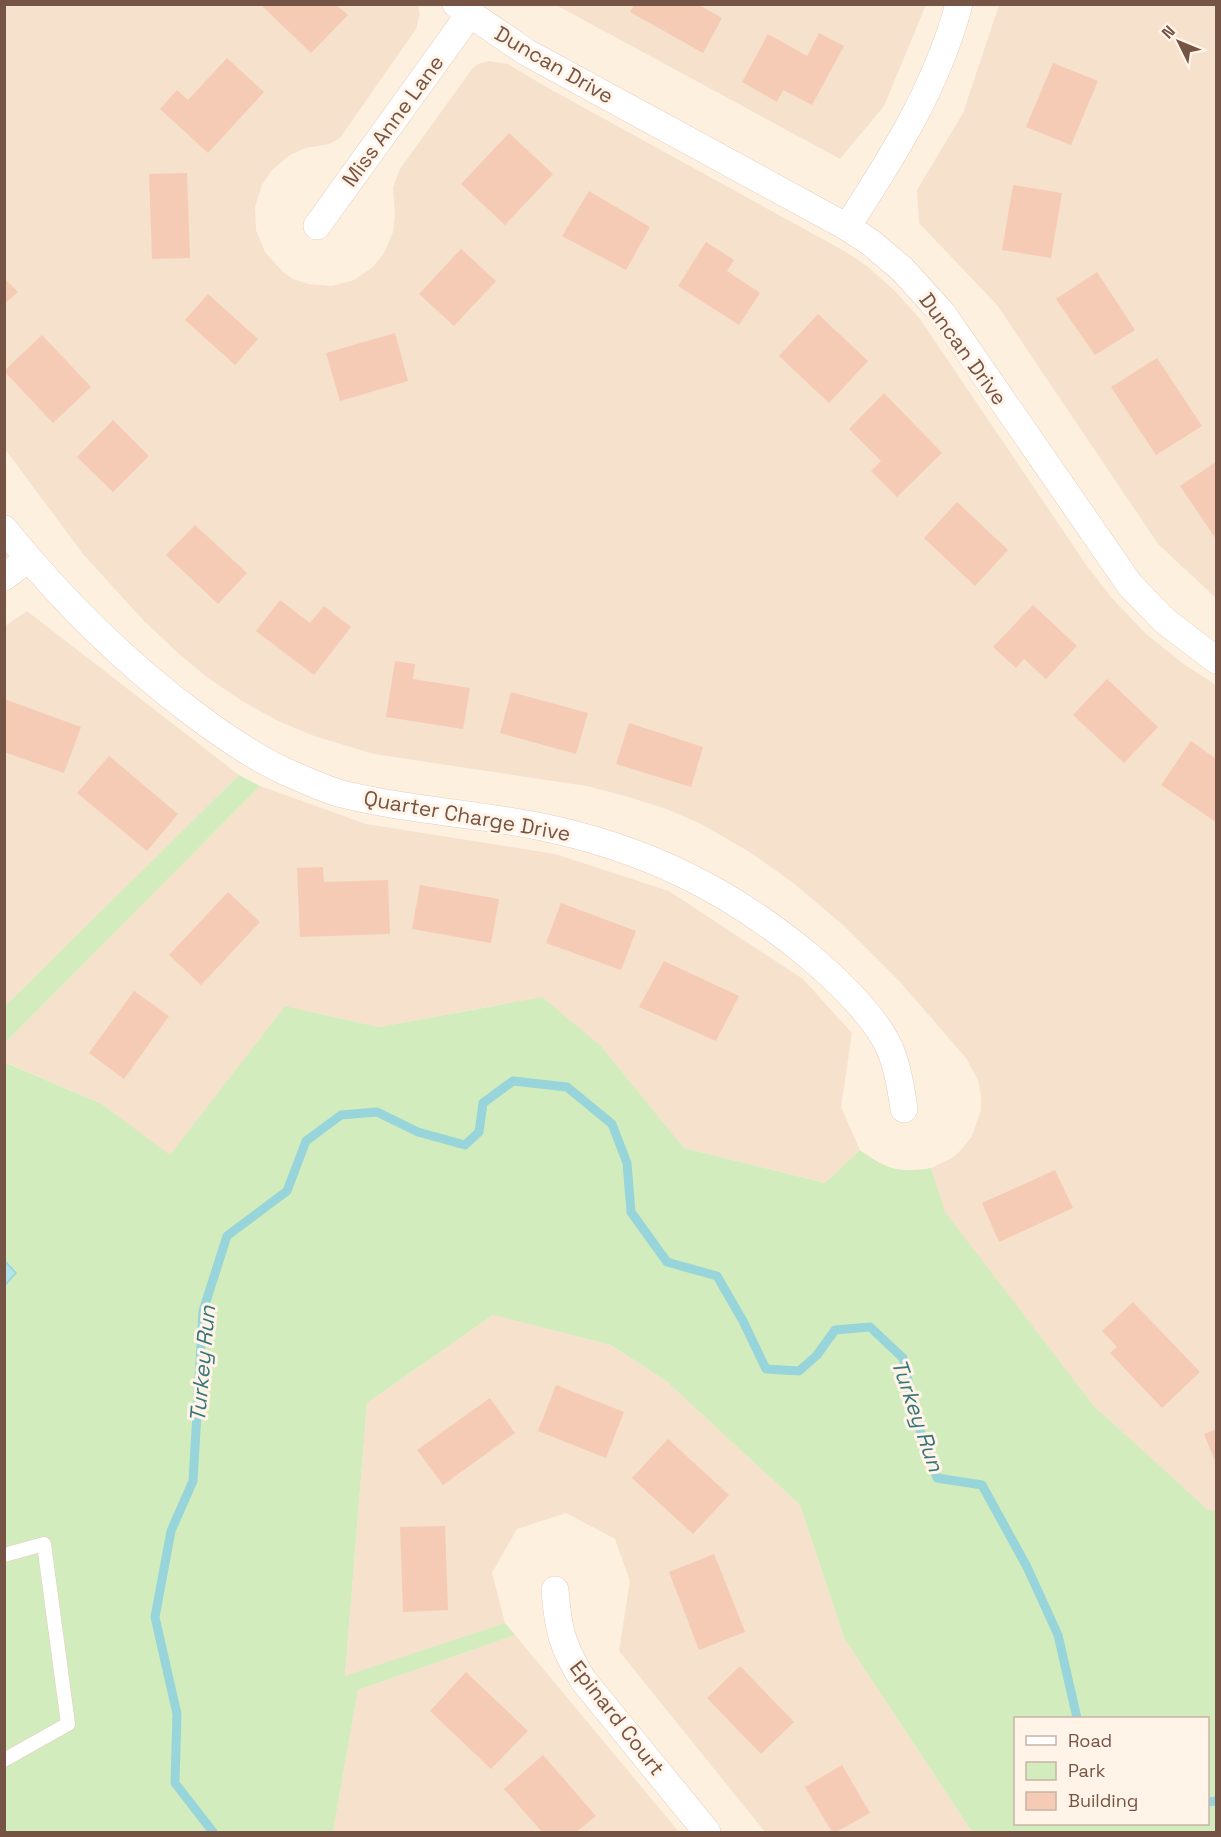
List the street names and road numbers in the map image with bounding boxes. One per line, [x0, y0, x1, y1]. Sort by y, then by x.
street label: Duncan Drive [490, 20, 619, 109]
street label: Miss Anne Lane [336, 50, 449, 192]
street label: Duncan Drive [913, 287, 1013, 410]
street label: Quarter Charge Drive [362, 784, 573, 847]
street label: Epinard Court [564, 1655, 671, 1781]

